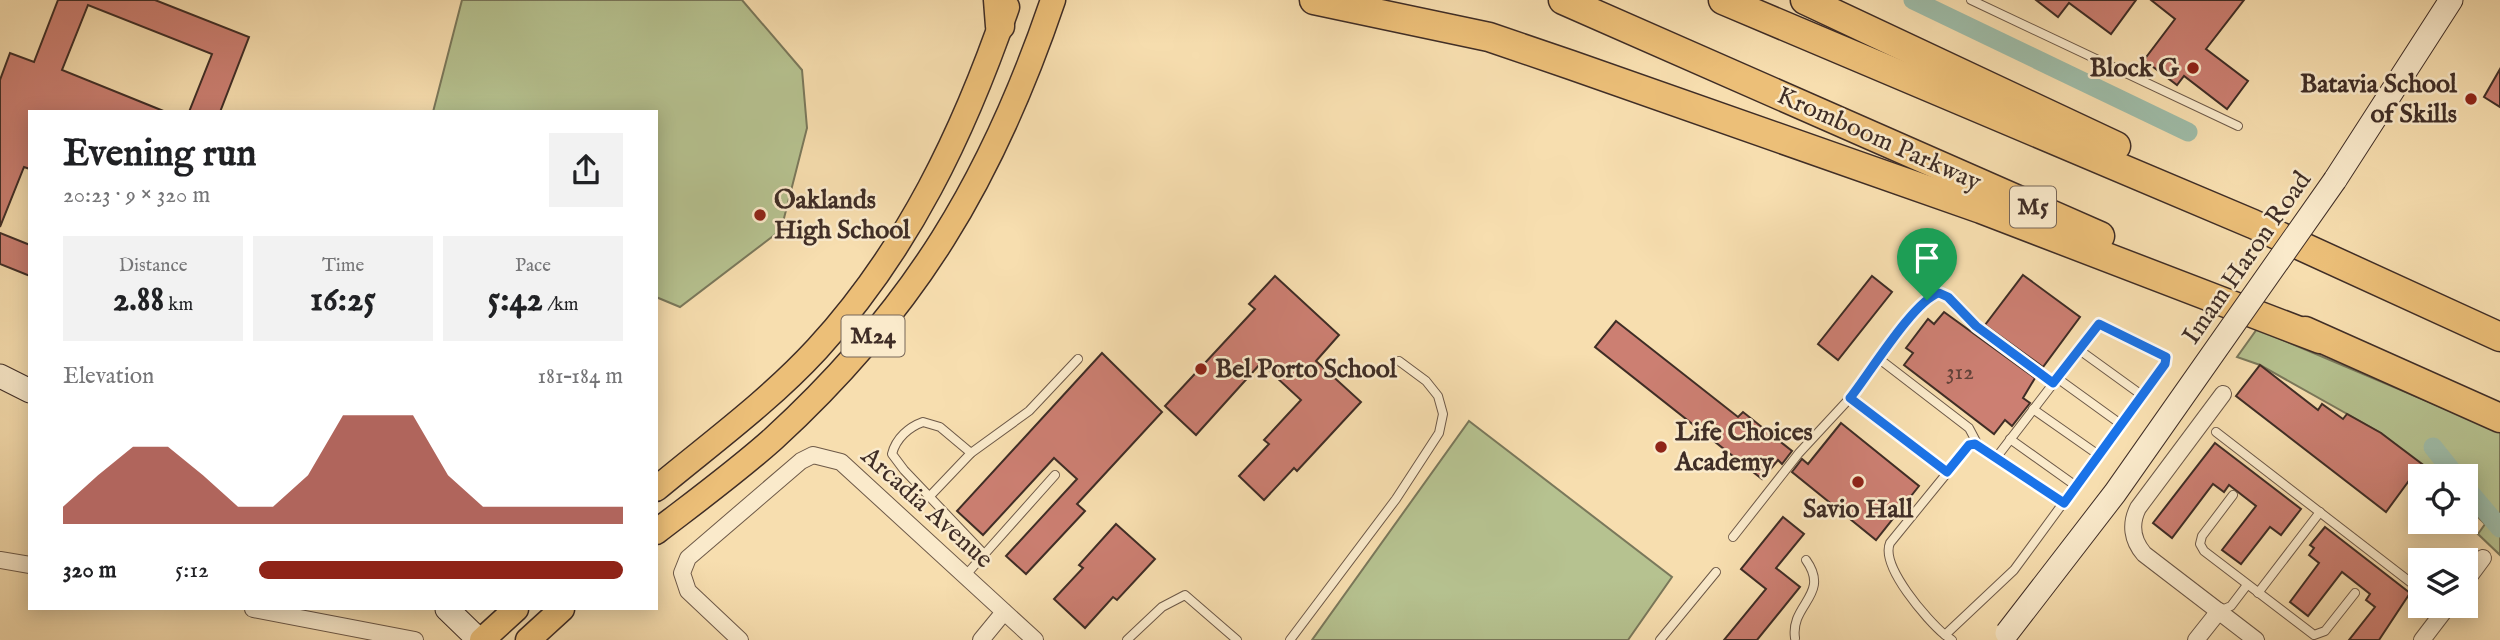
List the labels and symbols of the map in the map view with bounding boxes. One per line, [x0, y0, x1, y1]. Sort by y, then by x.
place label: Block G [2089, 52, 2179, 85]
marker: Block G [2185, 60, 2201, 76]
place label: Batavia School of Skills [2300, 68, 2458, 131]
street label: Kromboom Parkway [1772, 79, 1986, 199]
marker: Batavia School of Skills [2463, 91, 2479, 107]
street label: Imam Haron Road [2175, 165, 2319, 351]
place label: Oaklands High School [774, 184, 911, 247]
road number: M5 [2010, 187, 2056, 228]
marker: Oaklands High School [752, 207, 768, 223]
pin [1897, 228, 1957, 300]
road number: M24 [842, 316, 904, 356]
place label: Bel Porto School [1215, 353, 1398, 386]
house number: 312 [1946, 358, 1974, 387]
marker: Bel Porto School [1193, 361, 1209, 377]
place label: Life Choices Academy [1674, 416, 1813, 479]
street label: Arcadia Avenue [853, 439, 1000, 576]
marker: Life Choices Academy [1653, 439, 1669, 455]
marker: Savio Hall [1850, 474, 1866, 490]
place label: Savio Hall [1803, 493, 1914, 526]

